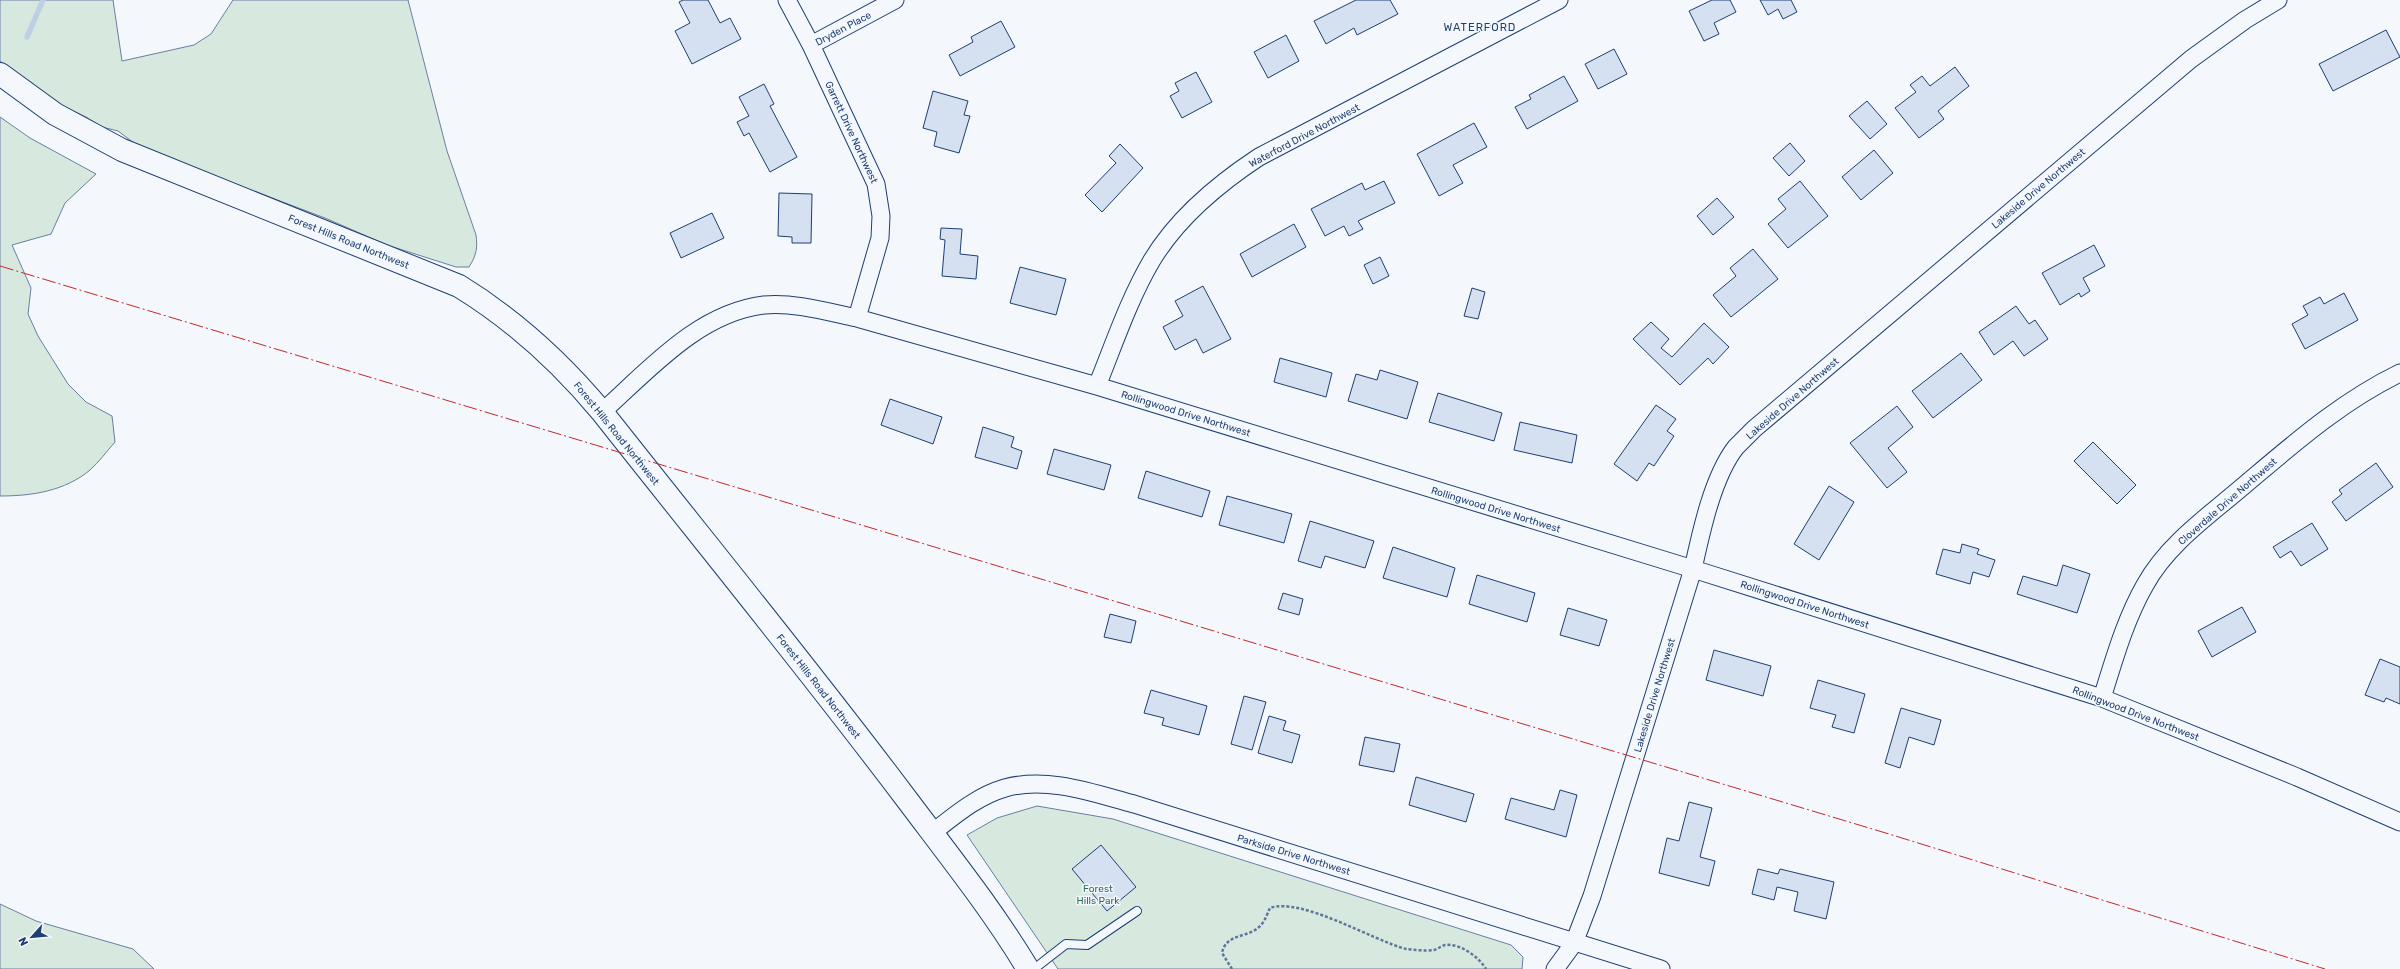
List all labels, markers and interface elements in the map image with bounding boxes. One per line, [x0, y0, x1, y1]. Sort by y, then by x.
street label: Dryden Place [813, 9, 874, 49]
district label: WATERFORD [1444, 21, 1516, 34]
street label: Garrett Drive Northwest [822, 80, 880, 185]
street label: Waterford Drive Northwest [1247, 102, 1362, 170]
street label: Lakeside Drive Northwest [1989, 146, 2088, 231]
street label: Forest Hills Road Northwest [286, 212, 411, 272]
street label: Lakeside Drive Northwest [1744, 355, 1841, 442]
street label: Forest Hills Road Northwest [571, 380, 662, 488]
street label: Rollingwood Drive Northwest [1120, 389, 1252, 439]
street label: Cloverdale Drive Northwest [2176, 456, 2279, 548]
street label: Rollingwood Drive Northwest [1430, 485, 1562, 535]
street label: Rollingwood Drive Northwest [1739, 578, 1871, 631]
street label: Forest Hills Road Northwest [774, 632, 863, 741]
street label: Lakeside Drive Northwest [1632, 637, 1678, 754]
street label: Rollingwood Drive Northwest [2071, 684, 2201, 744]
street label: Parkside Drive Northwest [1236, 832, 1352, 878]
park label: Forest Hills Park [1077, 883, 1120, 907]
north arrow [12, 917, 52, 957]
text: N [16, 935, 31, 948]

